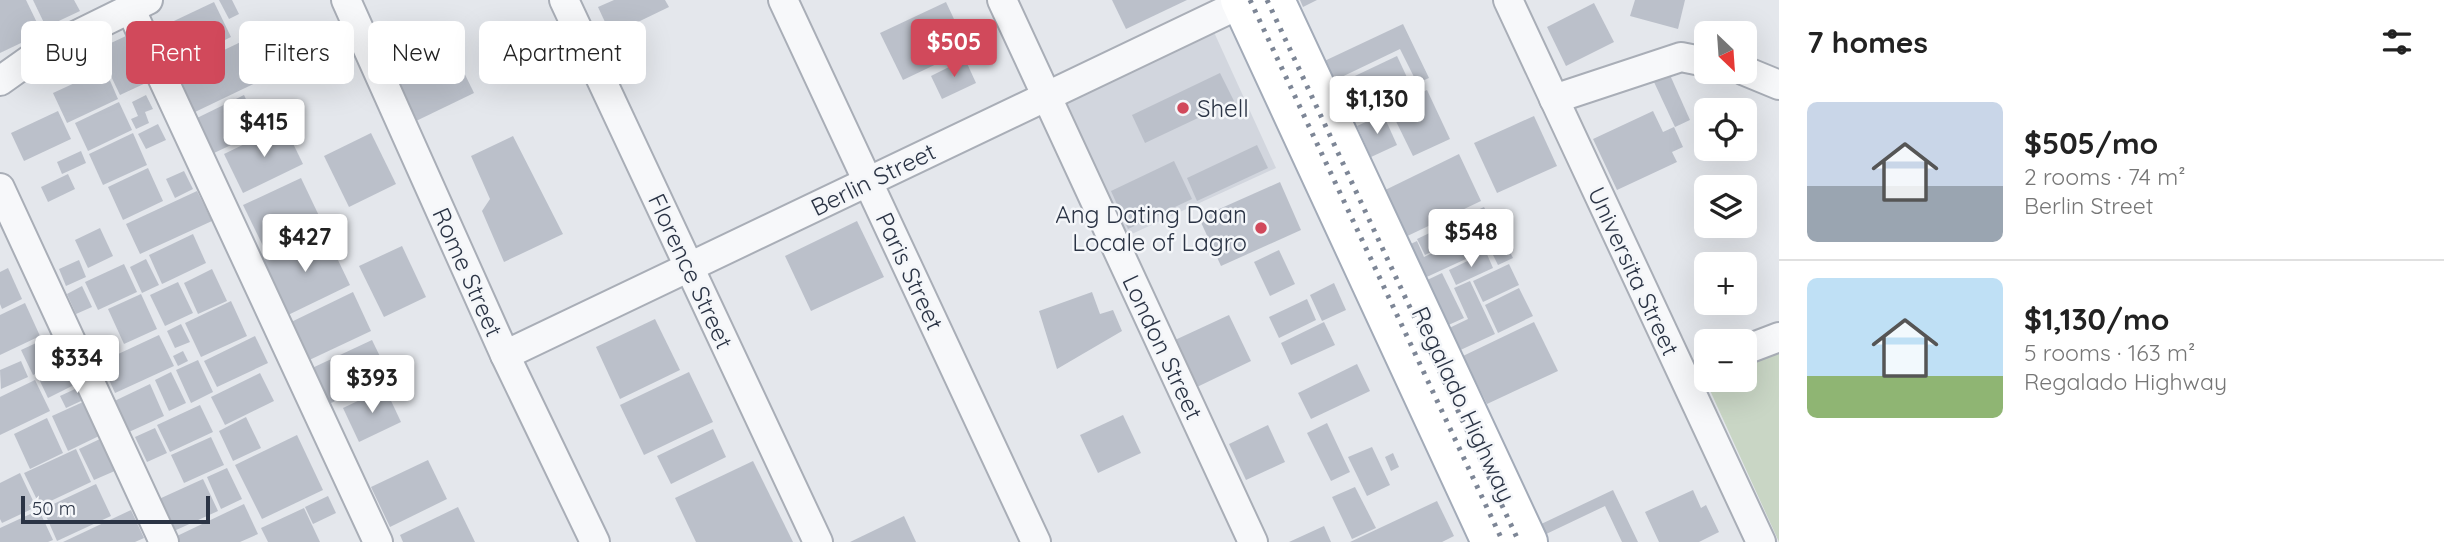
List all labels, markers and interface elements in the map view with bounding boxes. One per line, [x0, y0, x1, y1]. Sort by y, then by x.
pin: $505 [913, 20, 995, 79]
chip: Buy [21, 21, 112, 84]
chip: Rent [126, 21, 225, 84]
chip: Filters [239, 21, 354, 84]
chip: New [368, 21, 465, 84]
chip: Apartment [479, 21, 646, 84]
north arrow [1694, 21, 1757, 84]
map controls [1694, 21, 1757, 392]
text: 7 homes [1807, 23, 1928, 61]
icon: filters [2378, 23, 2416, 61]
text: $505 [927, 27, 981, 56]
pin: $1,130 [1320, 76, 1434, 136]
text: $1,130 [1346, 84, 1408, 113]
place label: Shell [1197, 93, 1249, 123]
button: locate [1694, 98, 1757, 161]
pin: $415 [223, 100, 305, 159]
marker: Shell [1175, 100, 1191, 116]
text: $415 [240, 107, 288, 136]
text: $505/mo [2024, 124, 2158, 162]
icon: home [1863, 130, 1947, 214]
street label: Berlin Street [806, 136, 940, 222]
text: 2 rooms · 74 m² [2024, 162, 2186, 191]
button: layers [1694, 175, 1757, 238]
street label: Universita Street [1582, 182, 1686, 360]
street label: Florence Street [642, 189, 740, 353]
text: Berlin Street [2024, 191, 2153, 220]
place label: Ang Dating Daan Locale of Lagro [1055, 199, 1247, 257]
street label: Rome Street [426, 203, 510, 341]
street label: Paris Street [870, 207, 950, 335]
pin: $548 [1430, 210, 1512, 269]
pin: $427 [264, 215, 346, 274]
text: $548 [1444, 217, 1498, 246]
marker: Ang Dating Daan Locale of Lagro [1253, 220, 1269, 236]
text: $427 [279, 222, 331, 251]
button: + [1694, 252, 1757, 315]
street label: London Street [1116, 270, 1210, 424]
text: $1,130/mo [2024, 300, 2169, 338]
street label: Regalado Highway [1406, 302, 1522, 506]
icon: home [1863, 306, 1947, 390]
button: − [1694, 329, 1757, 392]
pin: $334 [36, 336, 118, 395]
text: 5 rooms · 163 m² [2024, 338, 2195, 367]
text: $334 [51, 343, 103, 372]
pin: $393 [331, 356, 413, 415]
text: $393 [346, 363, 398, 392]
text: Regalado Highway [2024, 367, 2227, 396]
scale bar [21, 493, 210, 525]
text: 50 m [32, 496, 76, 520]

